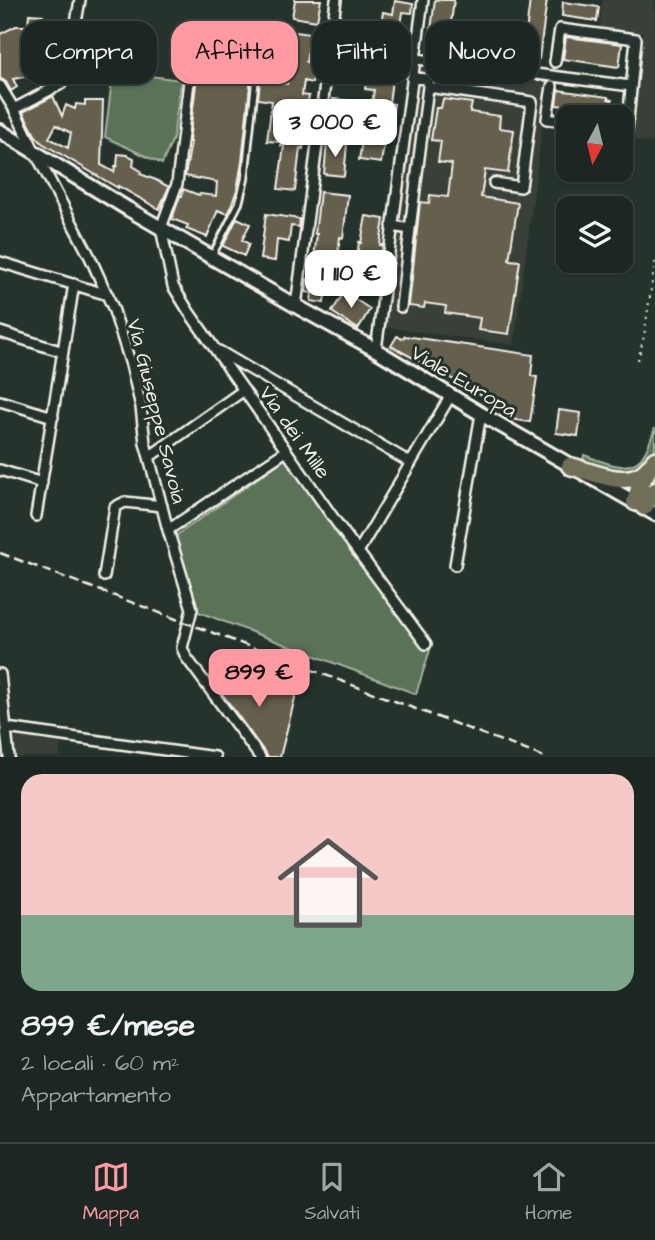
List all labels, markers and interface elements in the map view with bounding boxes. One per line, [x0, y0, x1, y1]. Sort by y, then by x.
chip: Compra [21, 21, 157, 84]
chip: Affitta [171, 21, 298, 84]
chip: Filtri [312, 21, 411, 84]
chip: Nuovo [425, 21, 539, 84]
pin: 3 000 € [270, 100, 400, 159]
north arrow [556, 105, 634, 182]
map controls [556, 105, 633, 273]
text: 3 000 € [289, 106, 381, 138]
button: layers [556, 196, 633, 273]
pin: 1 110 € [286, 250, 416, 310]
text: 1 110 € [321, 257, 381, 289]
street label: Via Giuseppe Savoia [119, 316, 194, 507]
street label: Viale Europa [405, 338, 522, 426]
street label: Via dei Mille [252, 380, 337, 485]
pin: 899 € [210, 650, 308, 709]
text: 899 € [225, 656, 293, 688]
icon: home [265, 820, 391, 946]
text: 899 €/mese [21, 1005, 195, 1047]
text: 2 locali · 60 m² [21, 1047, 180, 1079]
text: Appartamento [21, 1079, 171, 1111]
tab: Mappa [83, 1158, 139, 1227]
tab: Salvati [304, 1158, 359, 1227]
tab: Home [525, 1158, 572, 1227]

